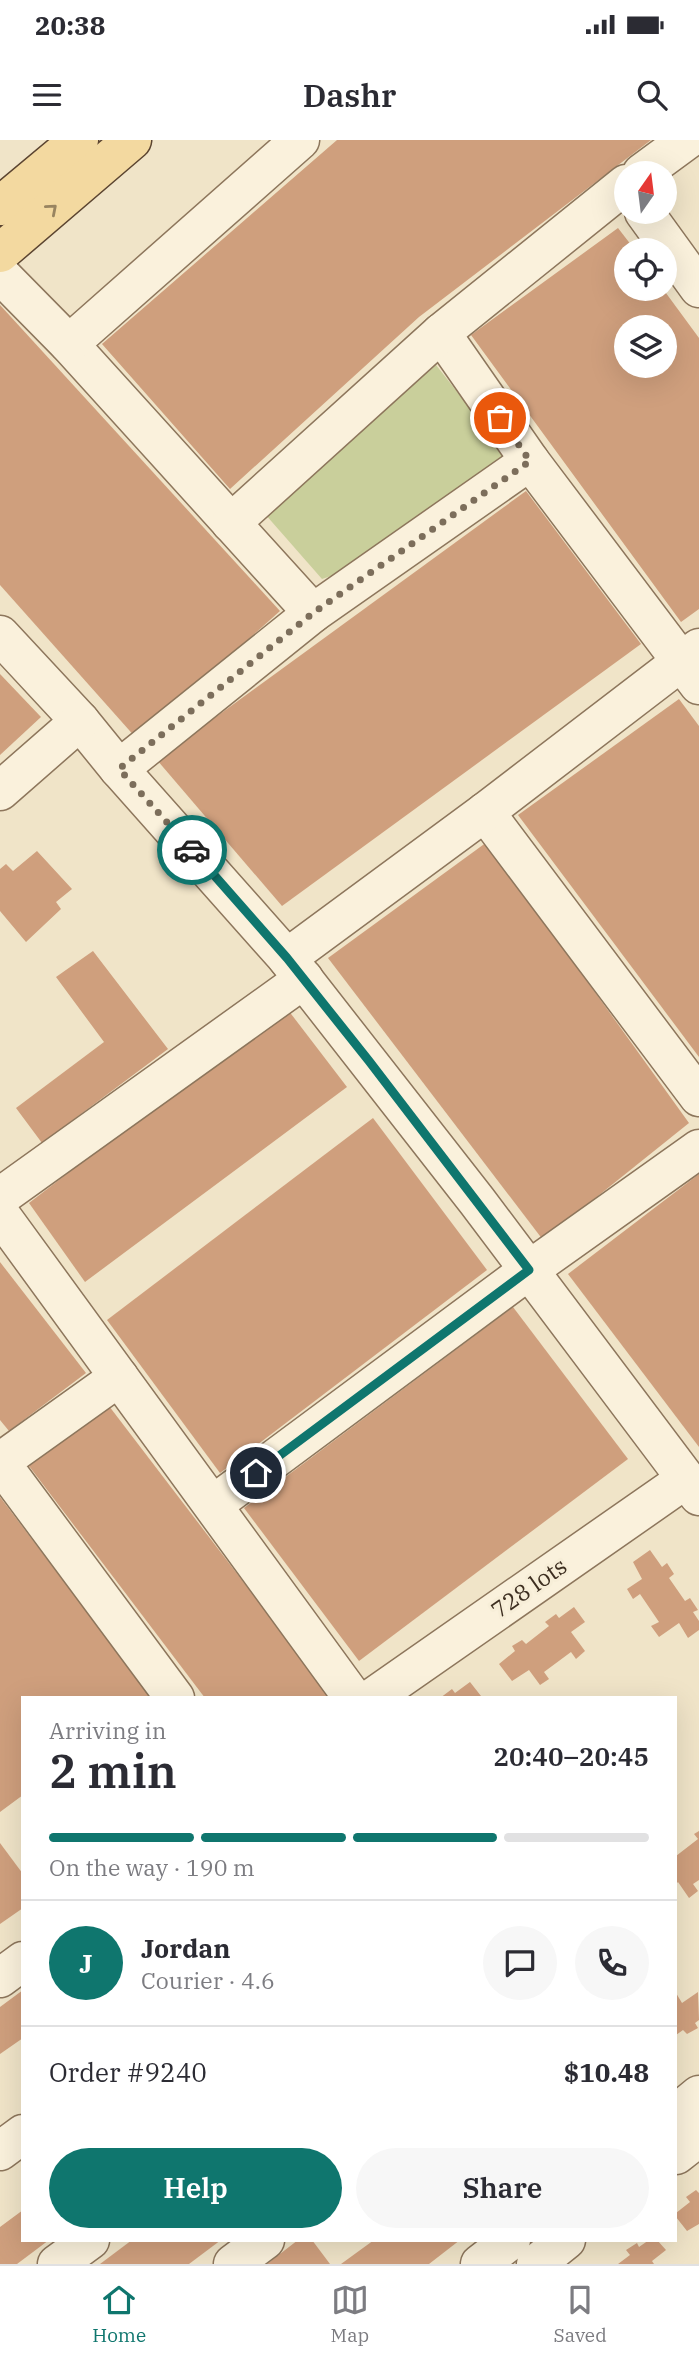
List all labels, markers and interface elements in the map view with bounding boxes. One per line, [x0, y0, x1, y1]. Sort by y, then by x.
text: 20:38 [35, 8, 105, 42]
text: Dashr [303, 74, 396, 116]
icon: menu [28, 76, 66, 114]
icon: search [633, 76, 671, 114]
north arrow [614, 161, 677, 224]
map controls [614, 161, 677, 378]
one-way arrow [44, 205, 57, 217]
button: locate [614, 238, 677, 301]
button: layers [614, 315, 677, 378]
pin [470, 388, 530, 448]
icon: bag [481, 399, 519, 437]
courier [157, 815, 227, 885]
icon: car [173, 831, 211, 869]
pin [226, 1443, 286, 1503]
icon: home [237, 1454, 275, 1492]
street label: 728 lots [485, 1550, 572, 1624]
text: Arriving in [49, 1715, 166, 1745]
text: 20:40–20:45 [493, 1739, 649, 1773]
text: 2 min [49, 1741, 177, 1801]
text: On the way · 190 m [49, 1852, 255, 1882]
button: chat [483, 1926, 557, 2000]
button: phone [575, 1926, 649, 2000]
text: Jordan [141, 1931, 231, 1965]
text: J [79, 1946, 93, 1980]
text: Courier · 4.6 [141, 1965, 275, 1995]
text: Order #9240 [49, 2055, 207, 2089]
text: $10.48 [564, 2055, 649, 2089]
button: Help [49, 2148, 342, 2228]
button: Share [356, 2148, 649, 2228]
tab: Home [92, 2281, 146, 2347]
tab: Map [331, 2281, 369, 2347]
tab: Saved [554, 2281, 607, 2347]

